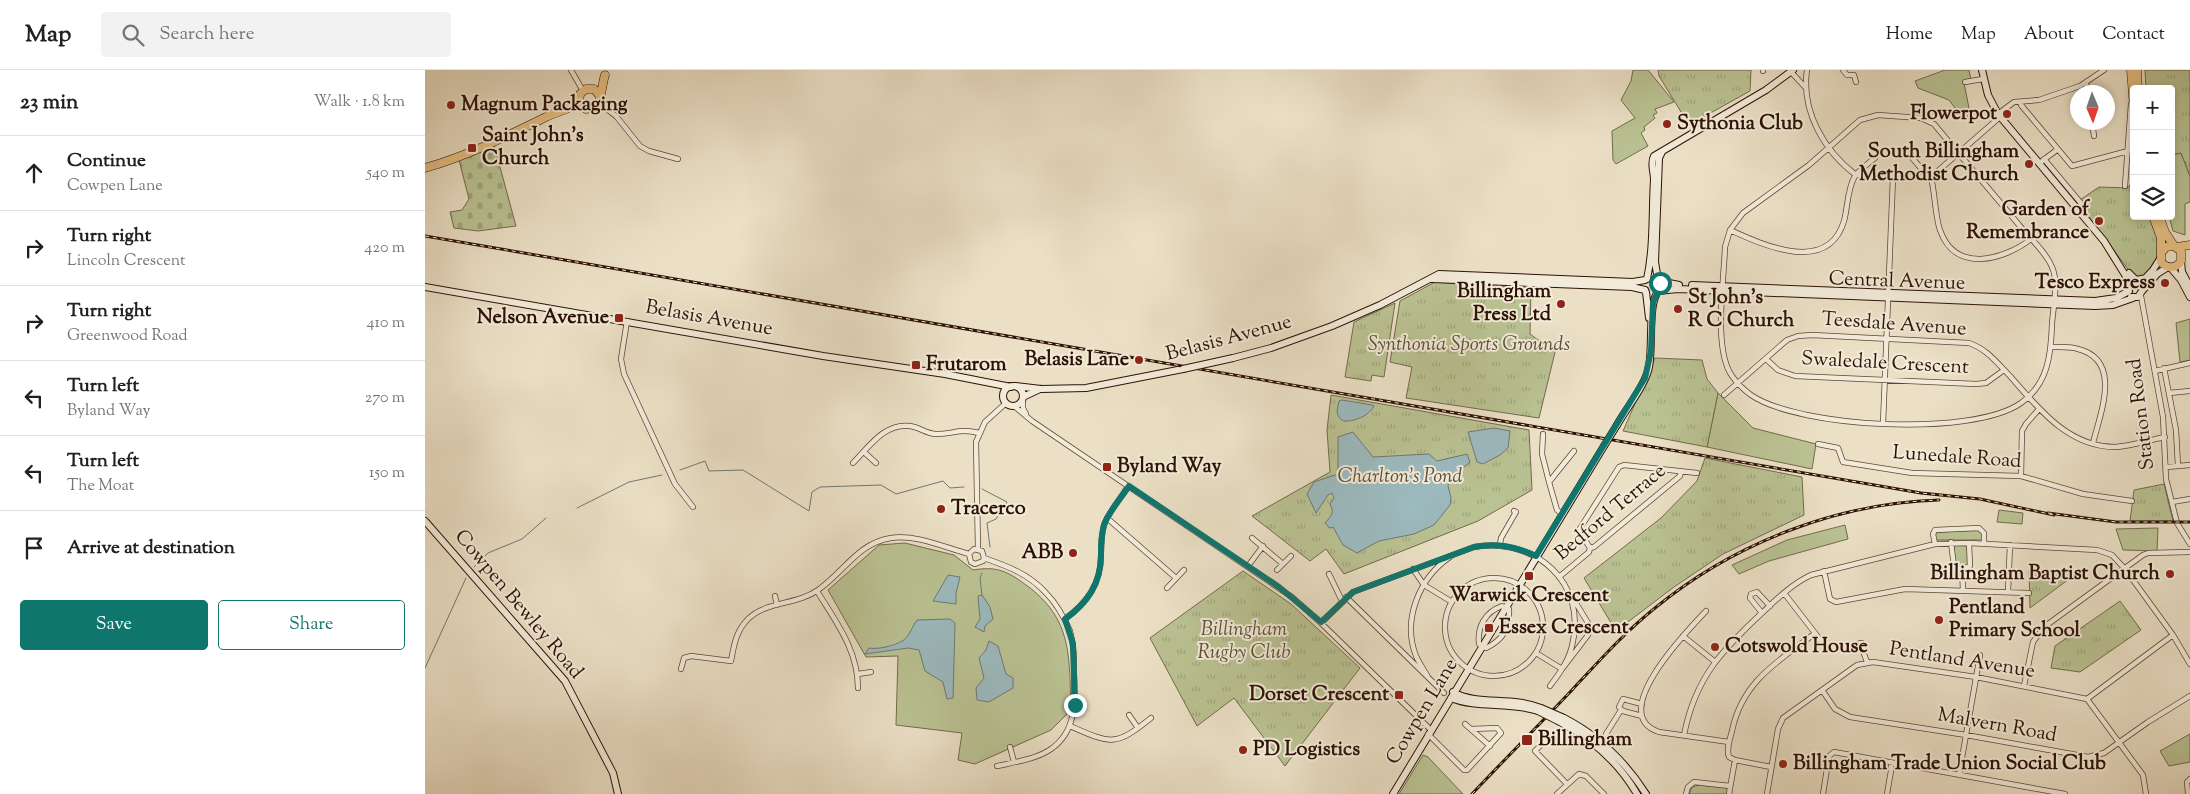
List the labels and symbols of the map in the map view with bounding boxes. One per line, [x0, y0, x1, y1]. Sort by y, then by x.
north arrow [2070, 85, 2115, 130]
place label: Magnum Packaging [461, 91, 628, 120]
marker: Magnum Packaging [445, 99, 457, 111]
place label: Flowerpot [1910, 100, 1997, 129]
marker: Flowerpot [2001, 108, 2013, 120]
place label: Sythonia Club [1677, 110, 1803, 139]
marker: Sythonia Club [1661, 118, 1673, 130]
place label: Saint John's Church [482, 122, 584, 174]
place label: South Billingham Methodist Church [1859, 138, 2019, 190]
marker: Saint John's Church [466, 142, 478, 154]
marker: South Billingham Methodist Church [2023, 158, 2035, 170]
place label: Garden of Remembrance [1966, 196, 2091, 248]
marker: Garden of Remembrance [2093, 215, 2105, 227]
street label: Central Avenue [1828, 265, 1966, 299]
place label: Tesco Express [2035, 269, 2155, 298]
route start [1649, 272, 1672, 295]
marker: Tesco Express [2159, 277, 2171, 289]
place label: Billingham Press Ltd [1457, 278, 1552, 330]
place label: St John's R C Church [1688, 284, 1795, 336]
street label: Belasis Avenue [643, 294, 775, 344]
marker: Billingham Press Ltd [1555, 298, 1567, 310]
marker: St John's R C Church [1672, 303, 1684, 315]
place label: Nelson Avenue [477, 304, 609, 333]
street label: Teesdale Avenue [1821, 305, 1967, 345]
street label: Belasis Avenue [1163, 308, 1295, 370]
marker: Nelson Avenue [613, 312, 625, 324]
park label: Synthonia Sports Grounds [1368, 331, 1570, 360]
street label: Swaledale Crescent [1801, 345, 1970, 383]
place label: Belasis Lane [1025, 346, 1129, 375]
place label: Frutarom [926, 351, 1007, 380]
marker: Belasis Lane [1133, 354, 1145, 366]
street label: Station Road [2121, 357, 2163, 471]
marker: Frutarom [910, 359, 922, 371]
street label: Lunedale Road [1892, 439, 2022, 477]
place label: Byland Way [1117, 453, 1221, 482]
street label: Bedford Terrace [1549, 458, 1673, 568]
marker: Byland Way [1101, 461, 1113, 473]
park label: Charlton's Pond [1338, 463, 1463, 492]
place label: Tracerco [951, 495, 1026, 524]
marker: Tracerco [935, 503, 947, 515]
street label: Cowpen Bewley Road [447, 524, 589, 686]
place label: ABB [1022, 539, 1063, 568]
marker: ABB [1067, 547, 1079, 559]
place label: Billingham Baptist Church [1930, 560, 2160, 589]
marker: Billingham Baptist Church [2164, 568, 2176, 580]
marker: Warwick Crescent [1523, 570, 1535, 582]
place label: Warwick Crescent [1449, 582, 1609, 611]
place label: Pentland Primary School [1949, 594, 2081, 646]
place label: Essex Crescent [1499, 614, 1629, 643]
marker: Pentland Primary School [1933, 614, 1945, 626]
park label: Billingham Rugby Club [1197, 616, 1291, 668]
marker: Essex Crescent [1483, 622, 1495, 634]
place label: Cotswold House [1725, 633, 1868, 662]
street label: Pentland Avenue [1887, 635, 2037, 687]
marker: Cotswold House [1709, 641, 1721, 653]
street label: Cowpen Lane [1380, 653, 1466, 771]
place label: Dorset Crescent [1249, 681, 1389, 710]
marker: Dorset Crescent [1393, 689, 1405, 701]
route end [1064, 694, 1087, 717]
street label: Malvern Road [1935, 701, 2059, 751]
place label: Billingham [1538, 726, 1632, 755]
marker: Billingham [1520, 733, 1534, 747]
place label: PD Logistics [1253, 736, 1360, 765]
marker: PD Logistics [1237, 744, 1249, 756]
place label: Billingham Trade Union Social Club [1793, 750, 2106, 779]
marker: Billingham Trade Union Social Club [1777, 758, 1789, 770]

